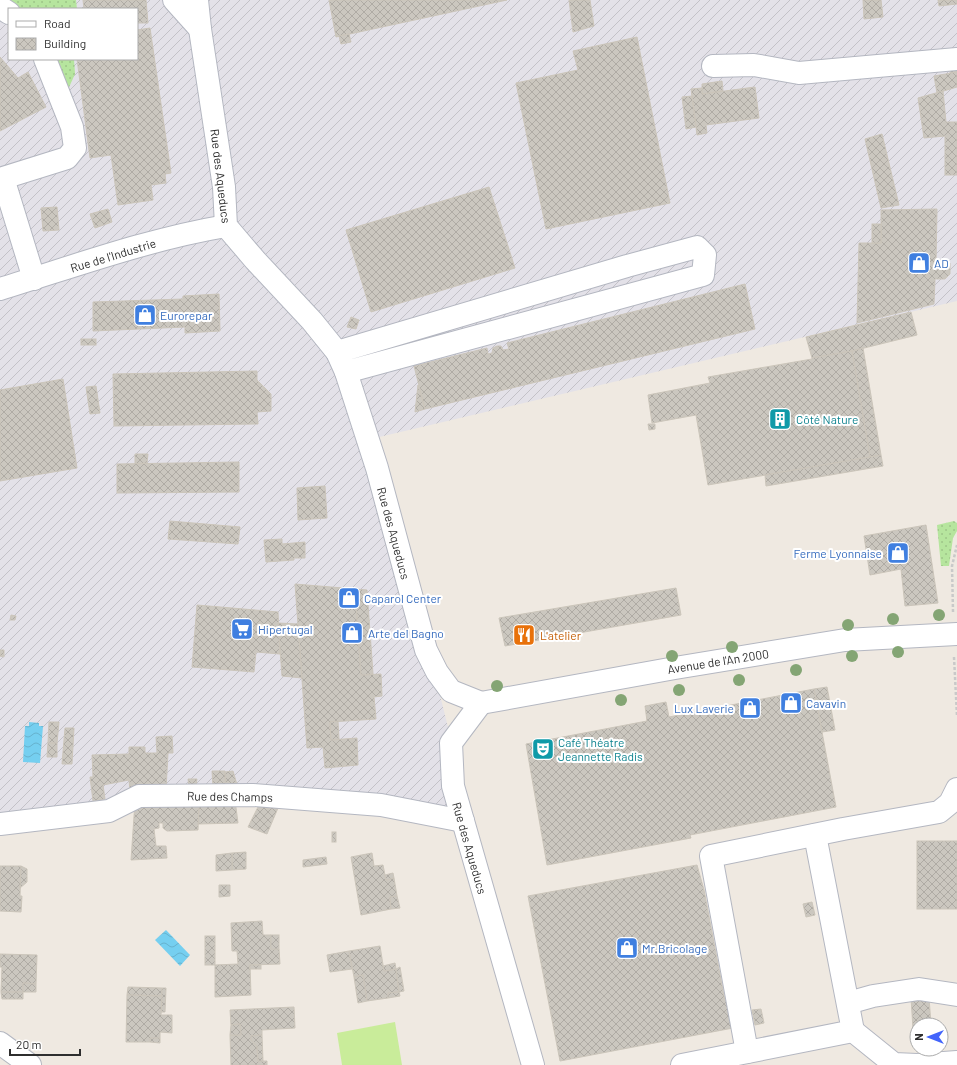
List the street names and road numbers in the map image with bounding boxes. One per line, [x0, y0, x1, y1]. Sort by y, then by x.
street label: Rue des Aqueducs [208, 128, 234, 224]
street label: Rue de l'Industrie [69, 235, 157, 275]
street label: Rue des Aqueducs [375, 485, 413, 581]
street label: Avenue de l'An 2000 [666, 646, 770, 676]
street label: Rue des Champs [187, 788, 273, 804]
street label: Rue des Aqueducs [450, 800, 490, 896]

